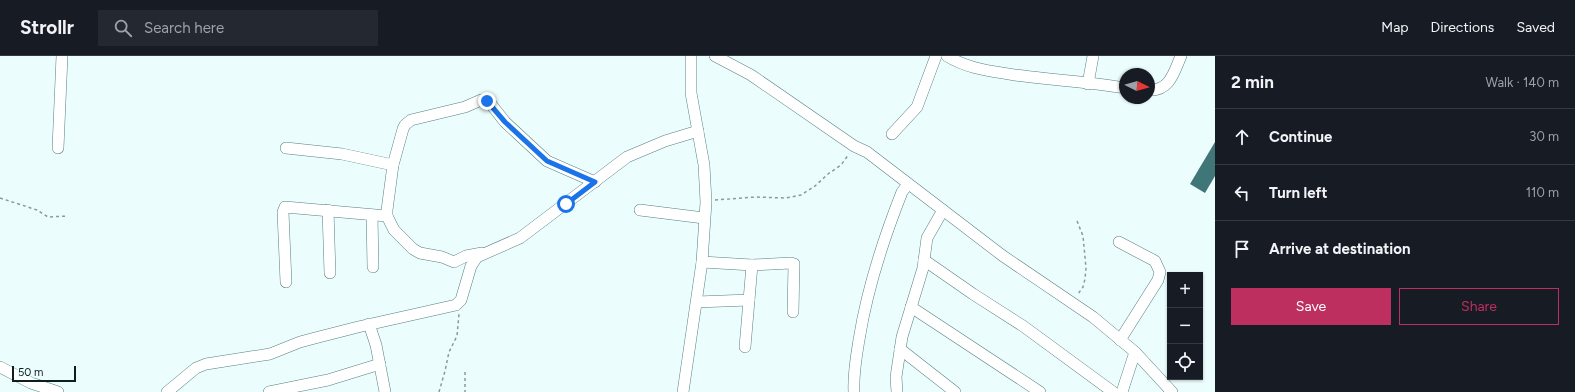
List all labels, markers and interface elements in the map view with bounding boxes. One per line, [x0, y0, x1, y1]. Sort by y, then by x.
search box [98, 10, 378, 46]
text: Strollr [20, 16, 74, 39]
icon: search [112, 17, 134, 39]
text: Search here [144, 19, 224, 37]
text: Map [1381, 19, 1409, 36]
text: Directions [1431, 19, 1494, 36]
text: Saved [1516, 19, 1555, 36]
north arrow [1119, 68, 1155, 104]
text: 2 min [1231, 72, 1274, 92]
text: Walk · 140 m [1485, 75, 1559, 90]
route end [478, 92, 496, 110]
icon: ahead [1231, 126, 1253, 148]
text: Continue [1269, 128, 1332, 146]
text: 30 m [1529, 129, 1559, 144]
icon: left [1231, 182, 1253, 204]
text: Turn left [1269, 184, 1327, 202]
text: 110 m [1526, 185, 1559, 200]
route start [557, 195, 575, 213]
icon: arrive [1231, 238, 1253, 260]
text: Arrive at destination [1269, 240, 1410, 258]
map controls [1167, 272, 1203, 380]
button: + [1167, 272, 1203, 308]
button: Save [1231, 288, 1391, 325]
button: Share [1399, 288, 1559, 325]
button: − [1167, 308, 1203, 344]
button: locate [1167, 344, 1203, 380]
scale bar [12, 364, 76, 383]
text: 50 m [18, 366, 43, 379]

